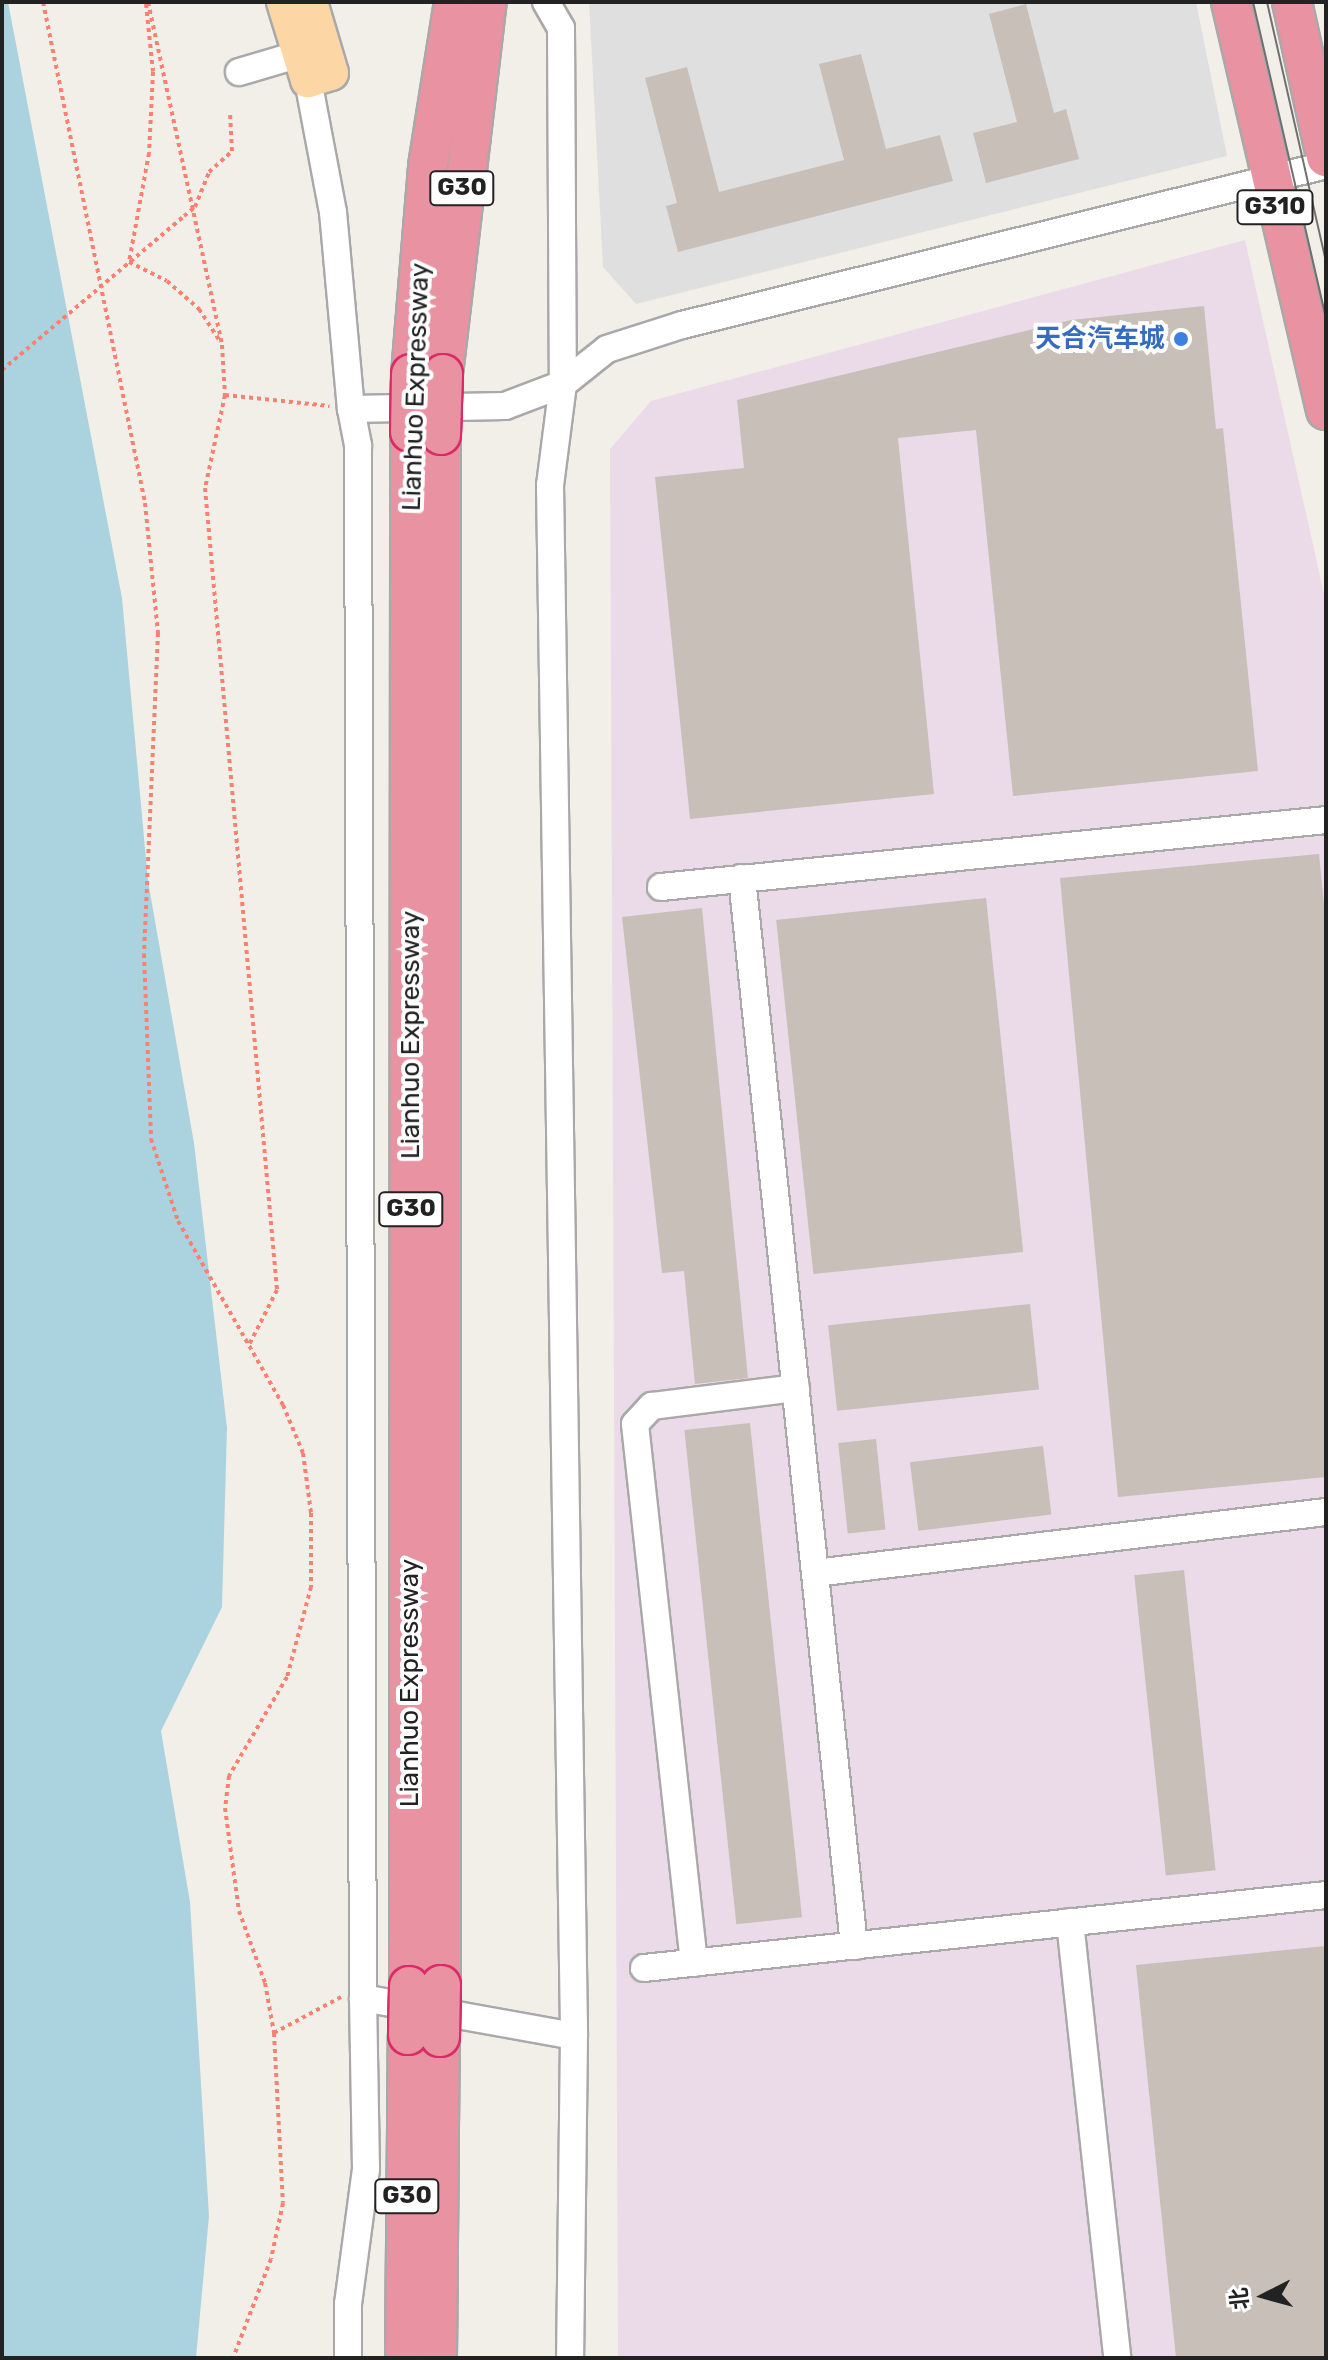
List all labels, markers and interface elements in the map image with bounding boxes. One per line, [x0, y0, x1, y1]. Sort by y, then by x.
road number: G30 [428, 168, 496, 208]
road number: G310 [1235, 187, 1315, 227]
street label: Lianhuo Expressway [396, 262, 436, 512]
place label: 天合汽车城 [1035, 323, 1165, 355]
marker: 天合汽车城 [1172, 330, 1190, 348]
street label: Lianhuo Expressway [395, 911, 427, 1159]
road number: G30 [377, 1189, 445, 1229]
street label: Lianhuo Expressway [394, 1559, 426, 1807]
road number: G30 [373, 2176, 441, 2216]
north arrow [1224, 2256, 1304, 2336]
text: 北 [1225, 2286, 1254, 2311]

